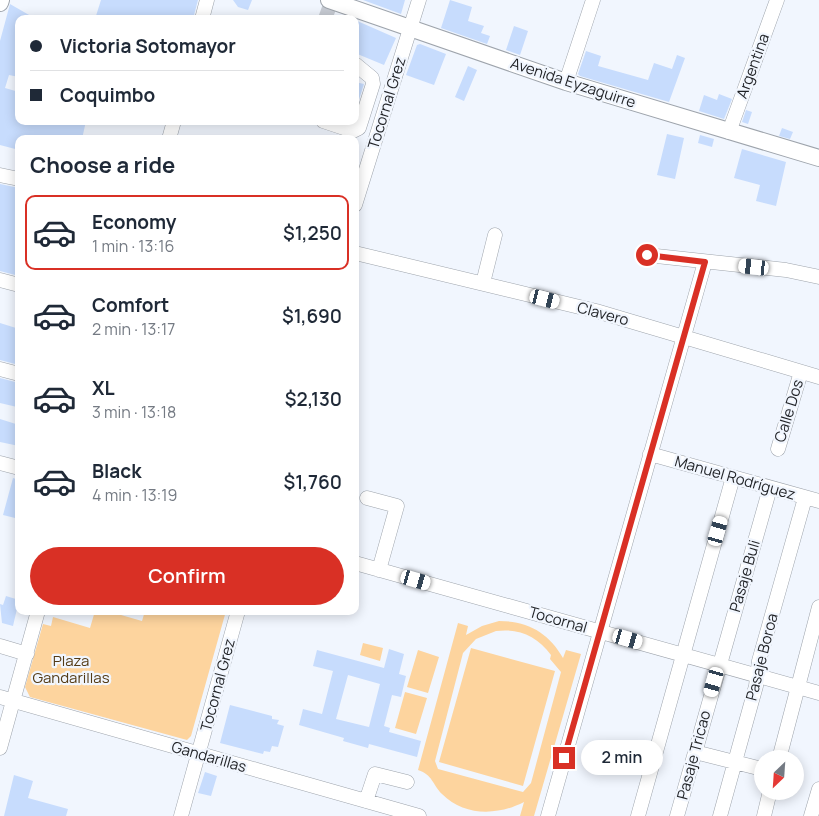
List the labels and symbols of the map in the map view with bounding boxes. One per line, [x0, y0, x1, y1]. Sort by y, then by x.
street label: Argentina [731, 30, 774, 101]
street label: Avenida Eyzaguirre [508, 52, 639, 113]
street label: Tocornal Grez [363, 54, 411, 151]
route start [636, 244, 658, 266]
car [738, 258, 769, 276]
car [528, 288, 561, 310]
street label: Clavero [575, 297, 631, 330]
street label: Calle Dos [769, 377, 808, 445]
street label: Manuel Rodríguez [672, 450, 798, 505]
car [706, 515, 729, 547]
street label: Pasaje Buli [724, 537, 765, 614]
car [399, 569, 432, 591]
street label: Tocornal [527, 601, 590, 638]
street label: Pasaje Boroa [741, 611, 783, 703]
car [611, 628, 644, 650]
street label: Tocornal Grez [195, 636, 240, 734]
park label: Plaza Gandarillas [32, 650, 110, 688]
car [702, 666, 725, 698]
street label: Pasaje Tricao [672, 708, 716, 802]
street label: Gandarillas [169, 736, 249, 777]
callout: 2 min [582, 740, 664, 776]
route end [553, 747, 575, 769]
north arrow [754, 750, 804, 800]

